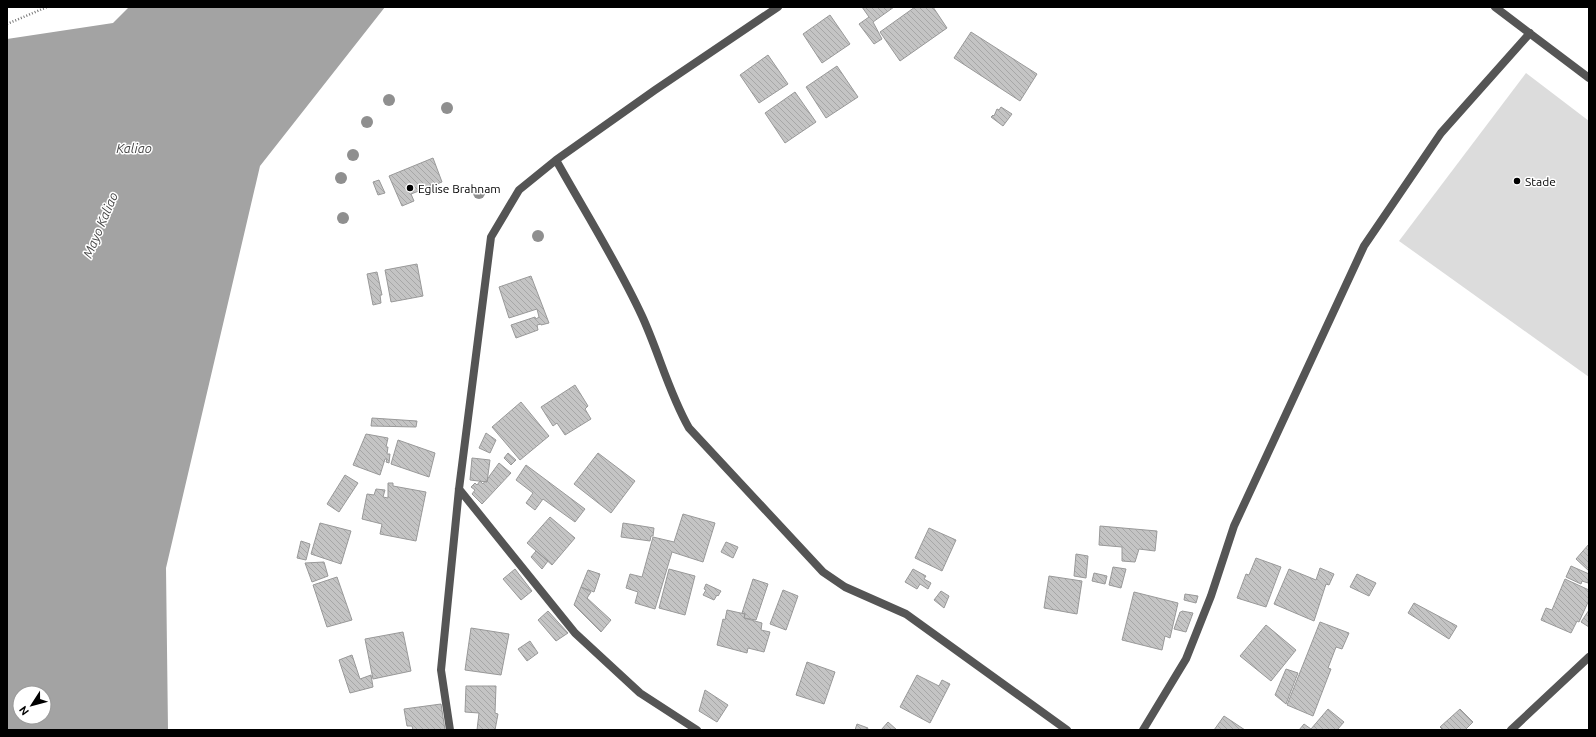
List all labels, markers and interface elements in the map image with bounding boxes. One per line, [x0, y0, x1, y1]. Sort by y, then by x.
water label: Kaliao [116, 141, 152, 155]
place label: Stade [1525, 175, 1556, 188]
marker: Stade [1512, 176, 1522, 186]
place label: Eglise Brahnam [418, 182, 501, 195]
marker: Eglise Brahnam [405, 183, 415, 193]
water label: Mayo Kaliao [80, 190, 120, 260]
north arrow [12, 685, 52, 725]
text: N [17, 704, 31, 718]

